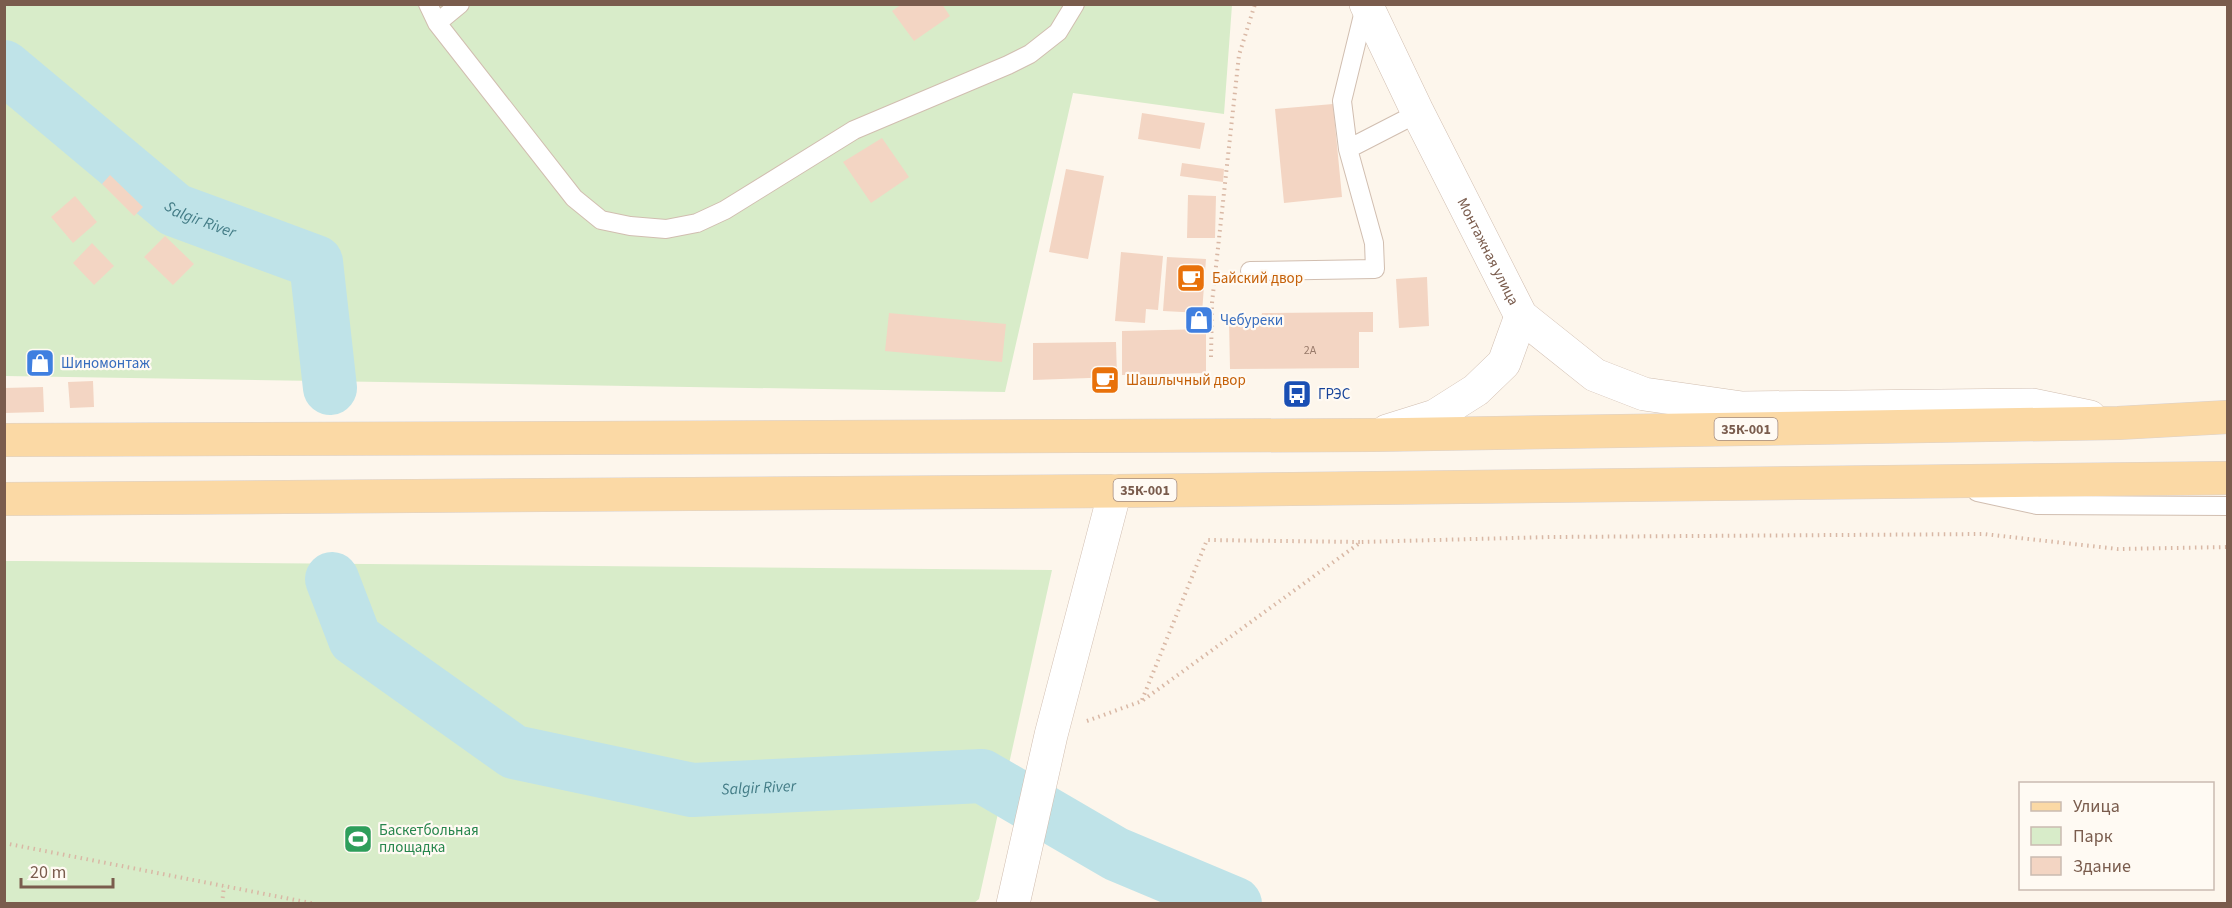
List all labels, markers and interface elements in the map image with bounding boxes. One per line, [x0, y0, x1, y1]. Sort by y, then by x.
street label: Монтажная улица [1452, 194, 1524, 309]
water label: Salgir River [159, 196, 240, 244]
cafe icon: Байский двор [1175, 262, 1207, 294]
place label: Байский двор [1212, 268, 1303, 289]
shop icon: Чебуреки [1183, 304, 1215, 336]
place label: Чебуреки [1220, 310, 1283, 331]
house number: 2А [1304, 342, 1317, 359]
shop icon: Шиномонтаж [24, 347, 56, 379]
place label: Шиномонтаж [61, 353, 150, 374]
cafe icon: Шашлычный двор [1089, 364, 1121, 396]
place label: Шашлычный двор [1126, 370, 1246, 391]
bus stop icon: ГРЭС [1281, 378, 1313, 410]
place label: ГРЭС [1318, 384, 1351, 405]
road number: 35К-001 [1714, 418, 1778, 440]
road number: 35К-001 [1114, 479, 1176, 501]
water label: Salgir River [721, 775, 798, 801]
legend [2019, 782, 2214, 890]
text: Улица [2073, 794, 2120, 819]
place label: Баскетбольная площадка [379, 820, 479, 858]
sports icon: Баскетбольная площадка [342, 823, 374, 855]
text: Парк [2073, 824, 2113, 849]
scale bar [21, 851, 112, 889]
text: Здание [2073, 854, 2131, 879]
text: 20 m [30, 860, 66, 885]

